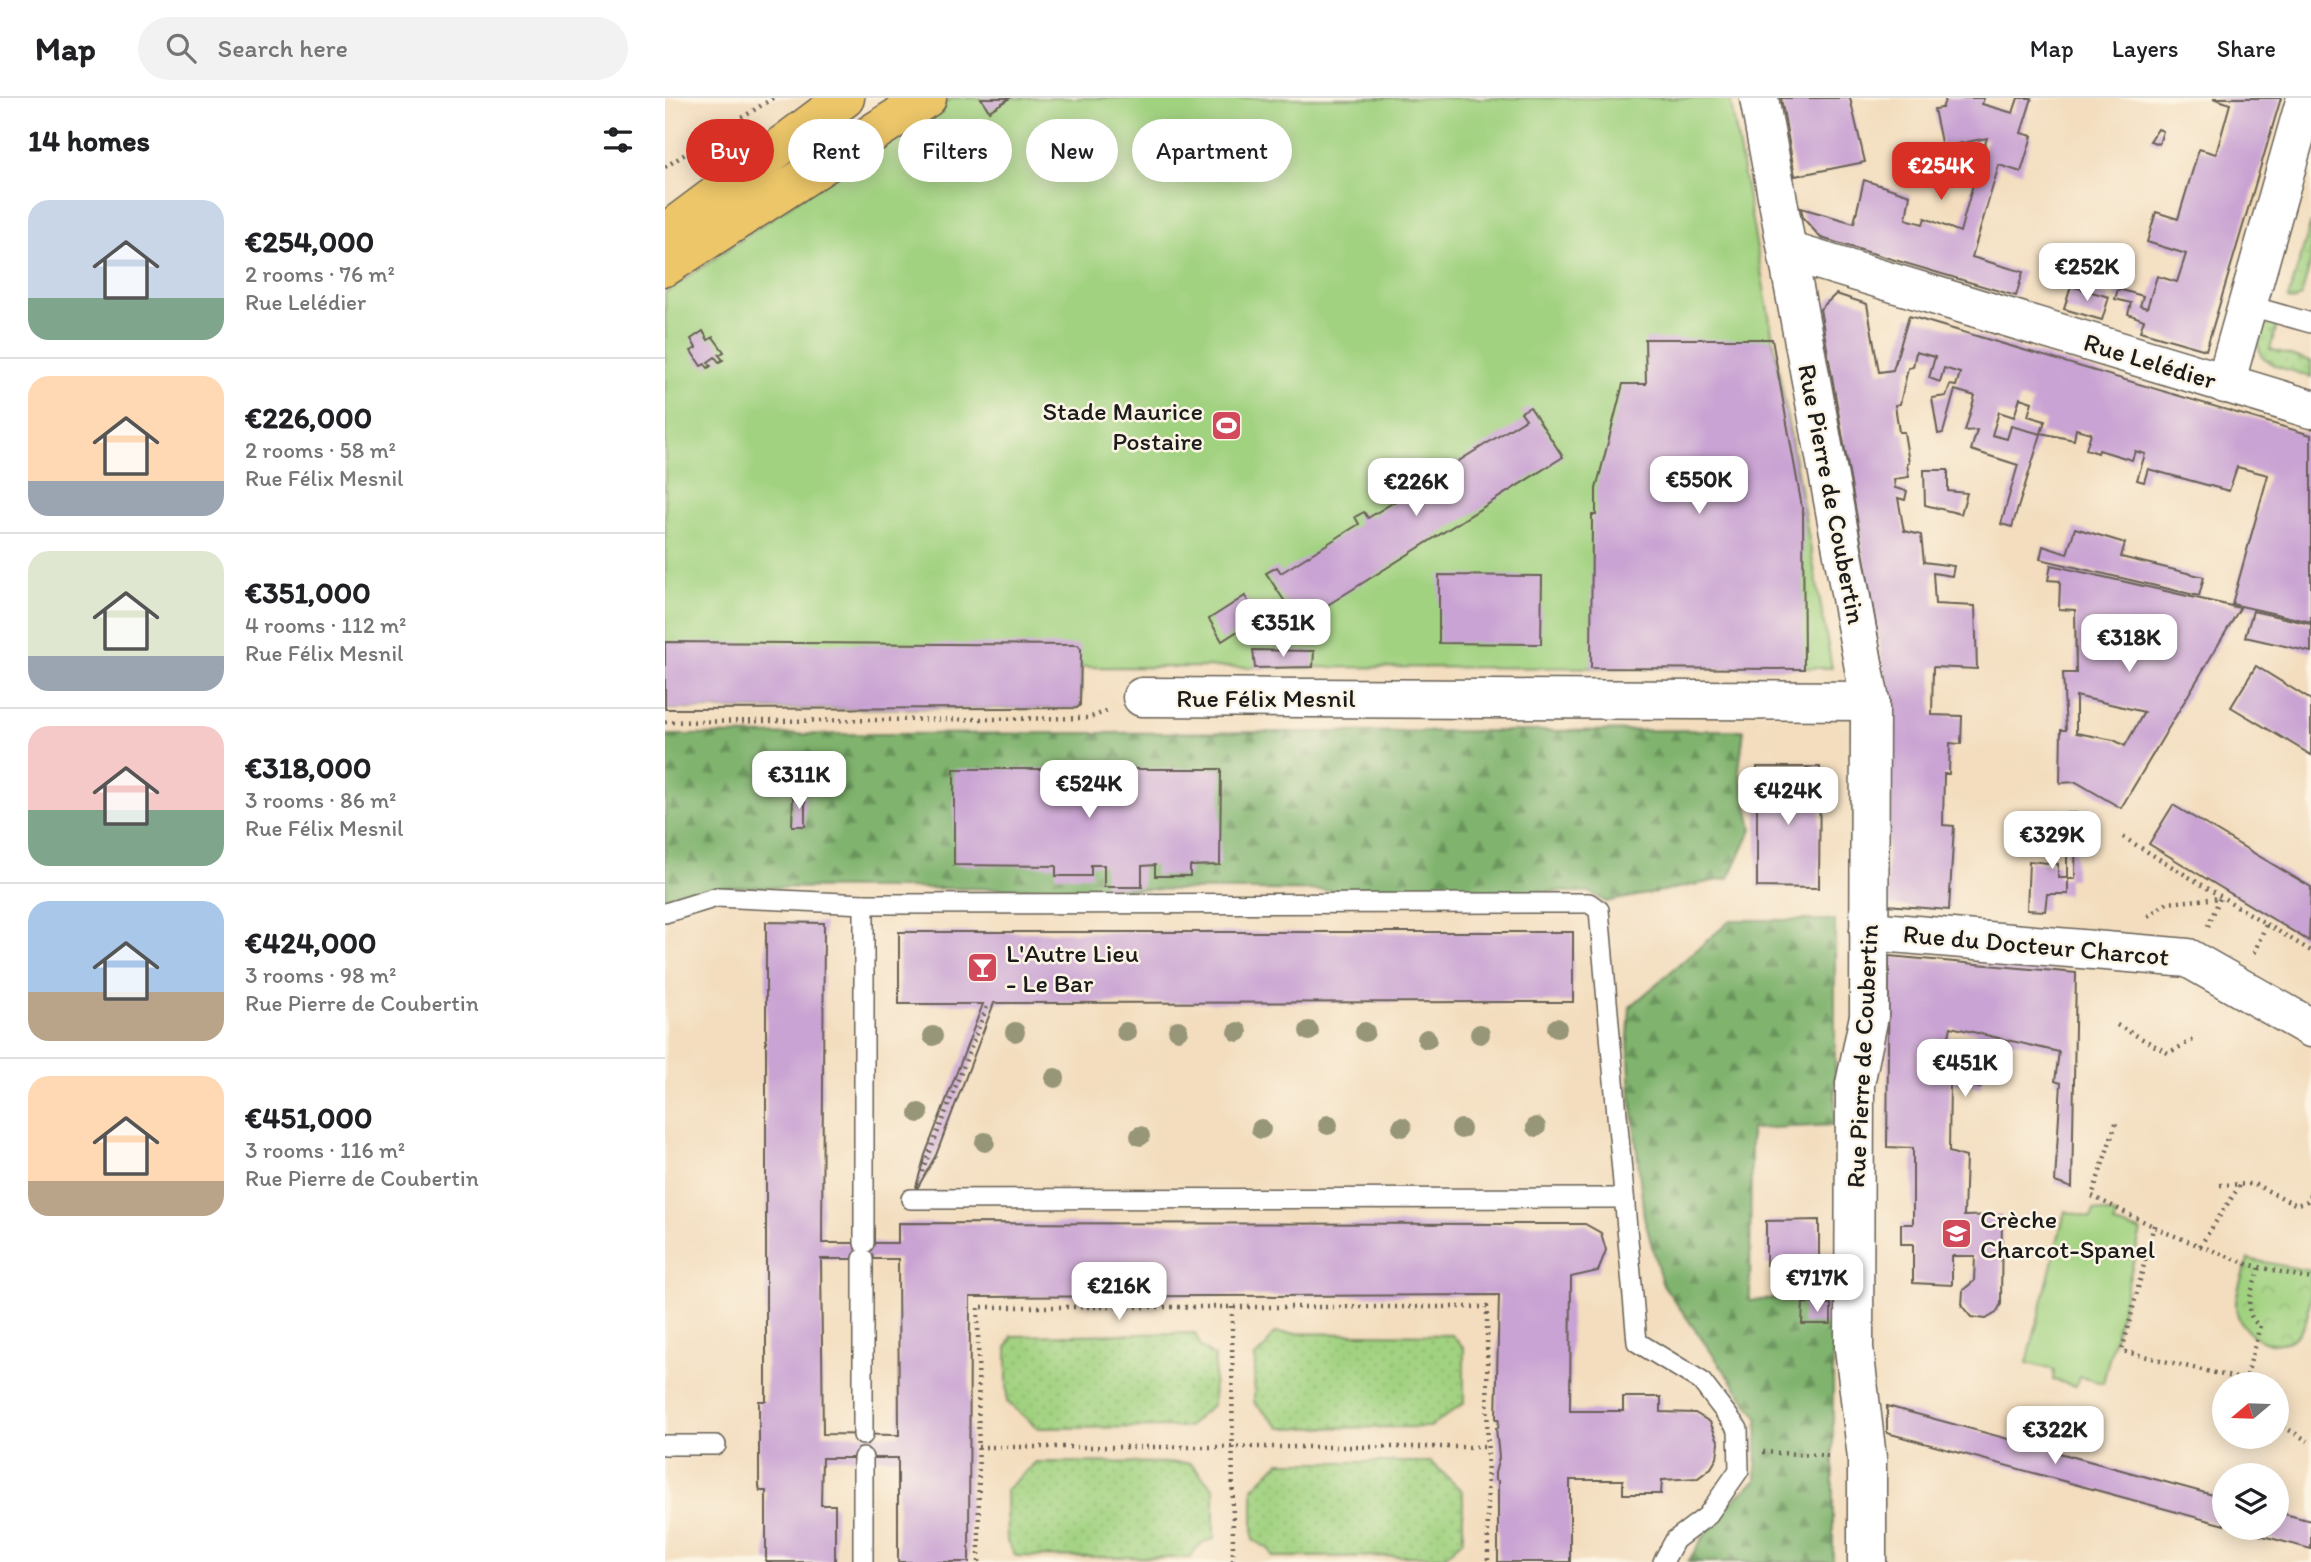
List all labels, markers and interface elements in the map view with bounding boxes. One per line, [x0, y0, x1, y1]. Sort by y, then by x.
search box [138, 17, 628, 80]
text: Map [35, 29, 96, 68]
icon: search [162, 29, 200, 67]
text: Search here [218, 32, 348, 64]
text: Map [2030, 34, 2074, 63]
text: Layers [2112, 34, 2179, 63]
text: Share [2217, 34, 2276, 63]
chip: Buy [686, 119, 774, 182]
chip: Rent [788, 119, 884, 182]
chip: Filters [898, 119, 1012, 182]
chip: New [1026, 119, 1118, 182]
chip: Apartment [1132, 119, 1292, 182]
icon: filters [599, 121, 637, 159]
text: 14 homes [28, 122, 150, 159]
pin: €254K [1892, 142, 1990, 202]
text: €254K [1908, 151, 1974, 179]
text: €254,000 [245, 223, 374, 260]
icon: home [84, 228, 168, 312]
pin: €252K [2038, 244, 2136, 303]
text: €252K [2055, 252, 2119, 280]
text: 2 rooms · 76 m² [245, 260, 395, 288]
text: Rue Lelédier [245, 288, 366, 316]
street label: Rue Lelédier [2080, 326, 2221, 397]
street label: Rue Pierre de Coubertin [1791, 361, 1873, 627]
place label: Stade Maurice Postaire [1042, 395, 1203, 457]
text: €226,000 [245, 399, 372, 436]
icon: home [84, 404, 168, 488]
sports icon: Stade Maurice Postaire [1209, 409, 1243, 443]
text: 2 rooms · 58 m² [245, 436, 396, 464]
pin: €550K [1650, 456, 1748, 516]
pin: €226K [1367, 458, 1465, 518]
text: Rue Félix Mesnil [245, 464, 404, 492]
text: €550K [1666, 465, 1732, 493]
text: €226K [1384, 467, 1448, 495]
text: €351,000 [245, 574, 371, 611]
icon: home [84, 579, 168, 663]
pin: €351K [1234, 600, 1332, 659]
text: €351K [1251, 608, 1315, 636]
text: 4 rooms · 112 m² [245, 611, 406, 639]
pin: €318K [2080, 614, 2178, 674]
text: €318K [2097, 623, 2161, 651]
text: Rue Félix Mesnil [245, 639, 404, 667]
street label: Rue Félix Mesnil [1176, 682, 1356, 714]
text: €318,000 [245, 749, 371, 786]
pin: €311K [750, 752, 848, 811]
icon: home [84, 754, 168, 838]
text: €311K [768, 760, 830, 788]
pin: €524K [1040, 760, 1138, 820]
pin: €424K [1739, 768, 1837, 827]
text: €524K [1056, 769, 1122, 797]
text: €424K [1754, 776, 1822, 804]
text: 3 rooms · 86 m² [245, 786, 397, 814]
pin: €329K [2003, 812, 2101, 871]
text: Rue Félix Mesnil [245, 814, 404, 842]
text: €329K [2020, 820, 2084, 848]
street label: Rue du Docteur Charcot [1902, 917, 2171, 973]
street label: Rue Pierre de Coubertin [1839, 923, 1885, 1189]
text: €424,000 [245, 924, 377, 961]
icon: home [84, 929, 168, 1013]
place label: L'Autre Lieu - Le Bar [1006, 937, 1139, 999]
bar icon: L'Autre Lieu - Le Bar [966, 951, 1000, 985]
text: 3 rooms · 98 m² [245, 961, 396, 989]
text: Rue Pierre de Coubertin [245, 989, 479, 1017]
pin: €451K [1916, 1040, 2014, 1099]
text: €451K [1933, 1048, 1997, 1076]
text: €451,000 [245, 1099, 372, 1136]
icon: home [84, 1104, 168, 1188]
text: 3 rooms · 116 m² [245, 1136, 405, 1164]
text: Rue Pierre de Coubertin [245, 1164, 479, 1192]
place label: Crèche Charcot-Spanel [1980, 1203, 2155, 1265]
school or university icon: Crèche Charcot-Spanel [1940, 1217, 1974, 1251]
pin: €717K [1768, 1254, 1866, 1314]
pin: €216K [1070, 1262, 1168, 1322]
text: €717K [1786, 1263, 1848, 1291]
text: €216K [1088, 1271, 1150, 1299]
north arrow [2212, 1372, 2289, 1449]
map controls [2212, 1372, 2289, 1540]
pin: €322K [2006, 1406, 2104, 1466]
text: €322K [2023, 1415, 2087, 1443]
button: layers [2212, 1463, 2289, 1540]

